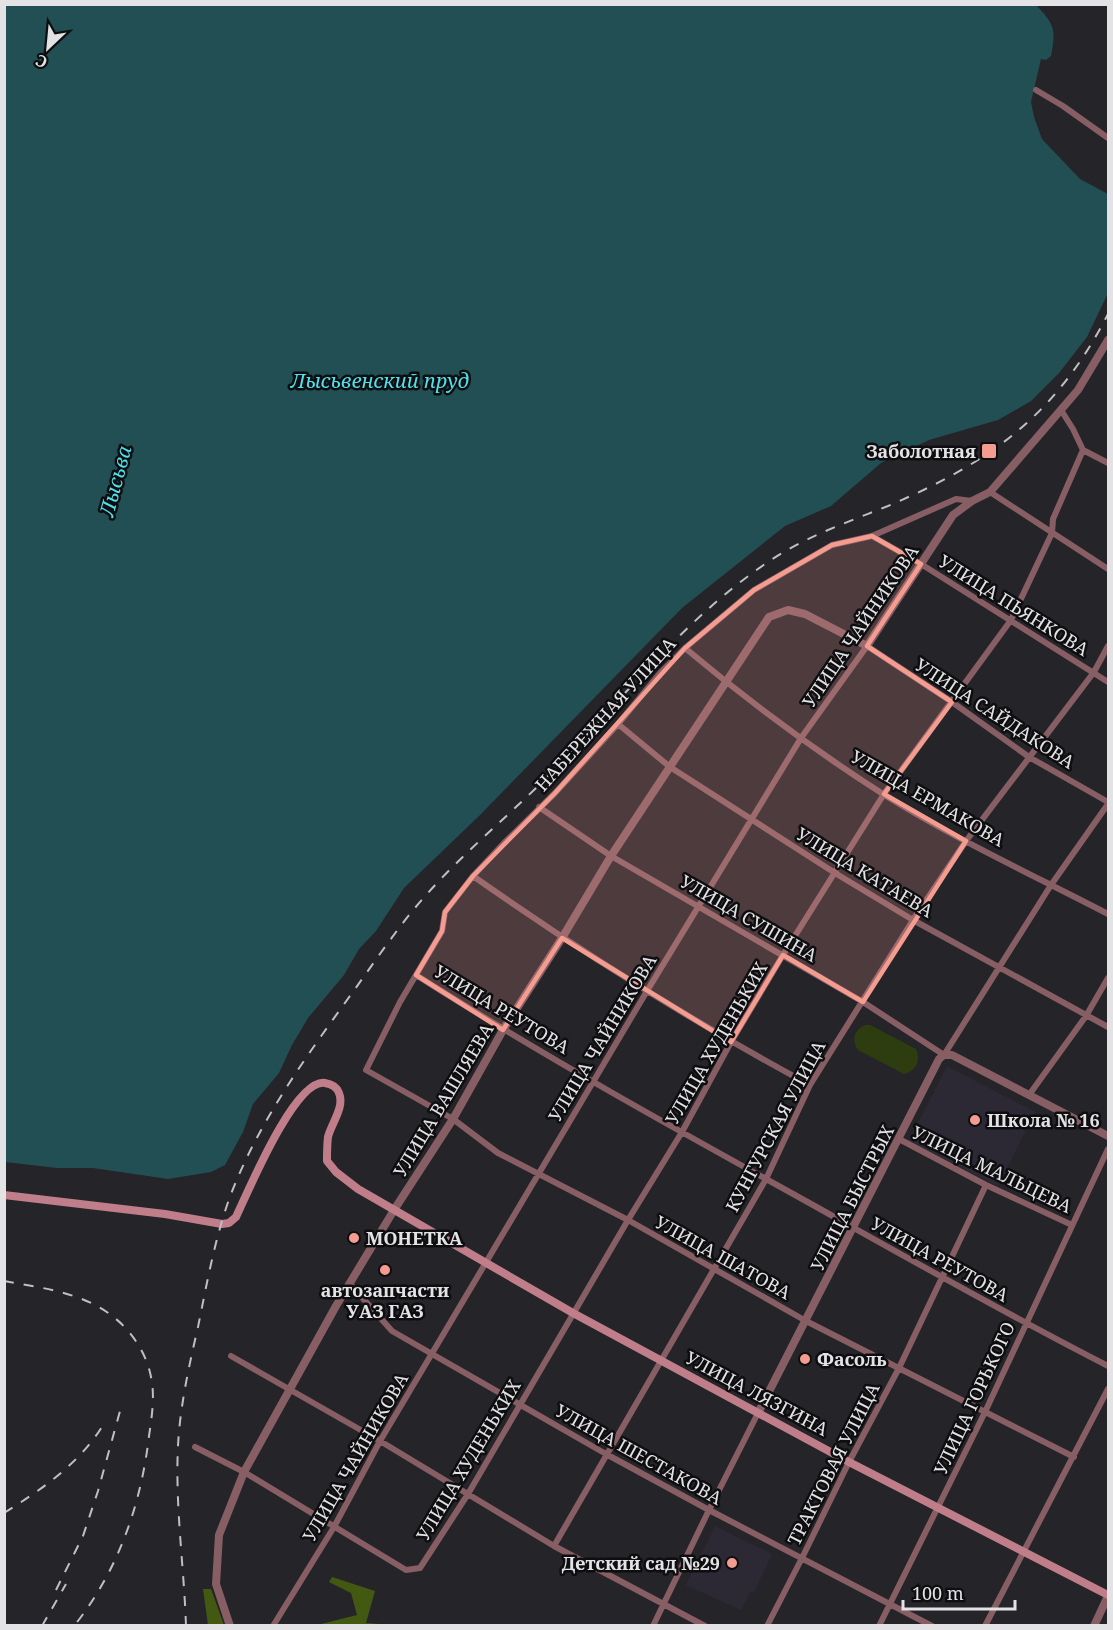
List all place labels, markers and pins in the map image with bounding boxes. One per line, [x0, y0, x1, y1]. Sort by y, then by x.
place label: Заболотная [866, 439, 976, 463]
marker: Заболотная [980, 442, 998, 460]
place label: Школа № 16 [987, 1108, 1100, 1132]
marker: Школа № 16 [968, 1113, 982, 1127]
place label: МОНЕТКА [366, 1226, 463, 1250]
marker: МОНЕТКА [347, 1231, 361, 1245]
marker: автозапчасти УАЗ ГАЗ [378, 1263, 392, 1277]
place label: автозапчасти УАЗ ГАЗ [321, 1278, 449, 1323]
place label: Фасоль [817, 1347, 887, 1371]
marker: Фасоль [798, 1352, 812, 1366]
place label: Детский сад №29 [562, 1551, 720, 1575]
marker: Детский сад №29 [725, 1556, 739, 1570]

